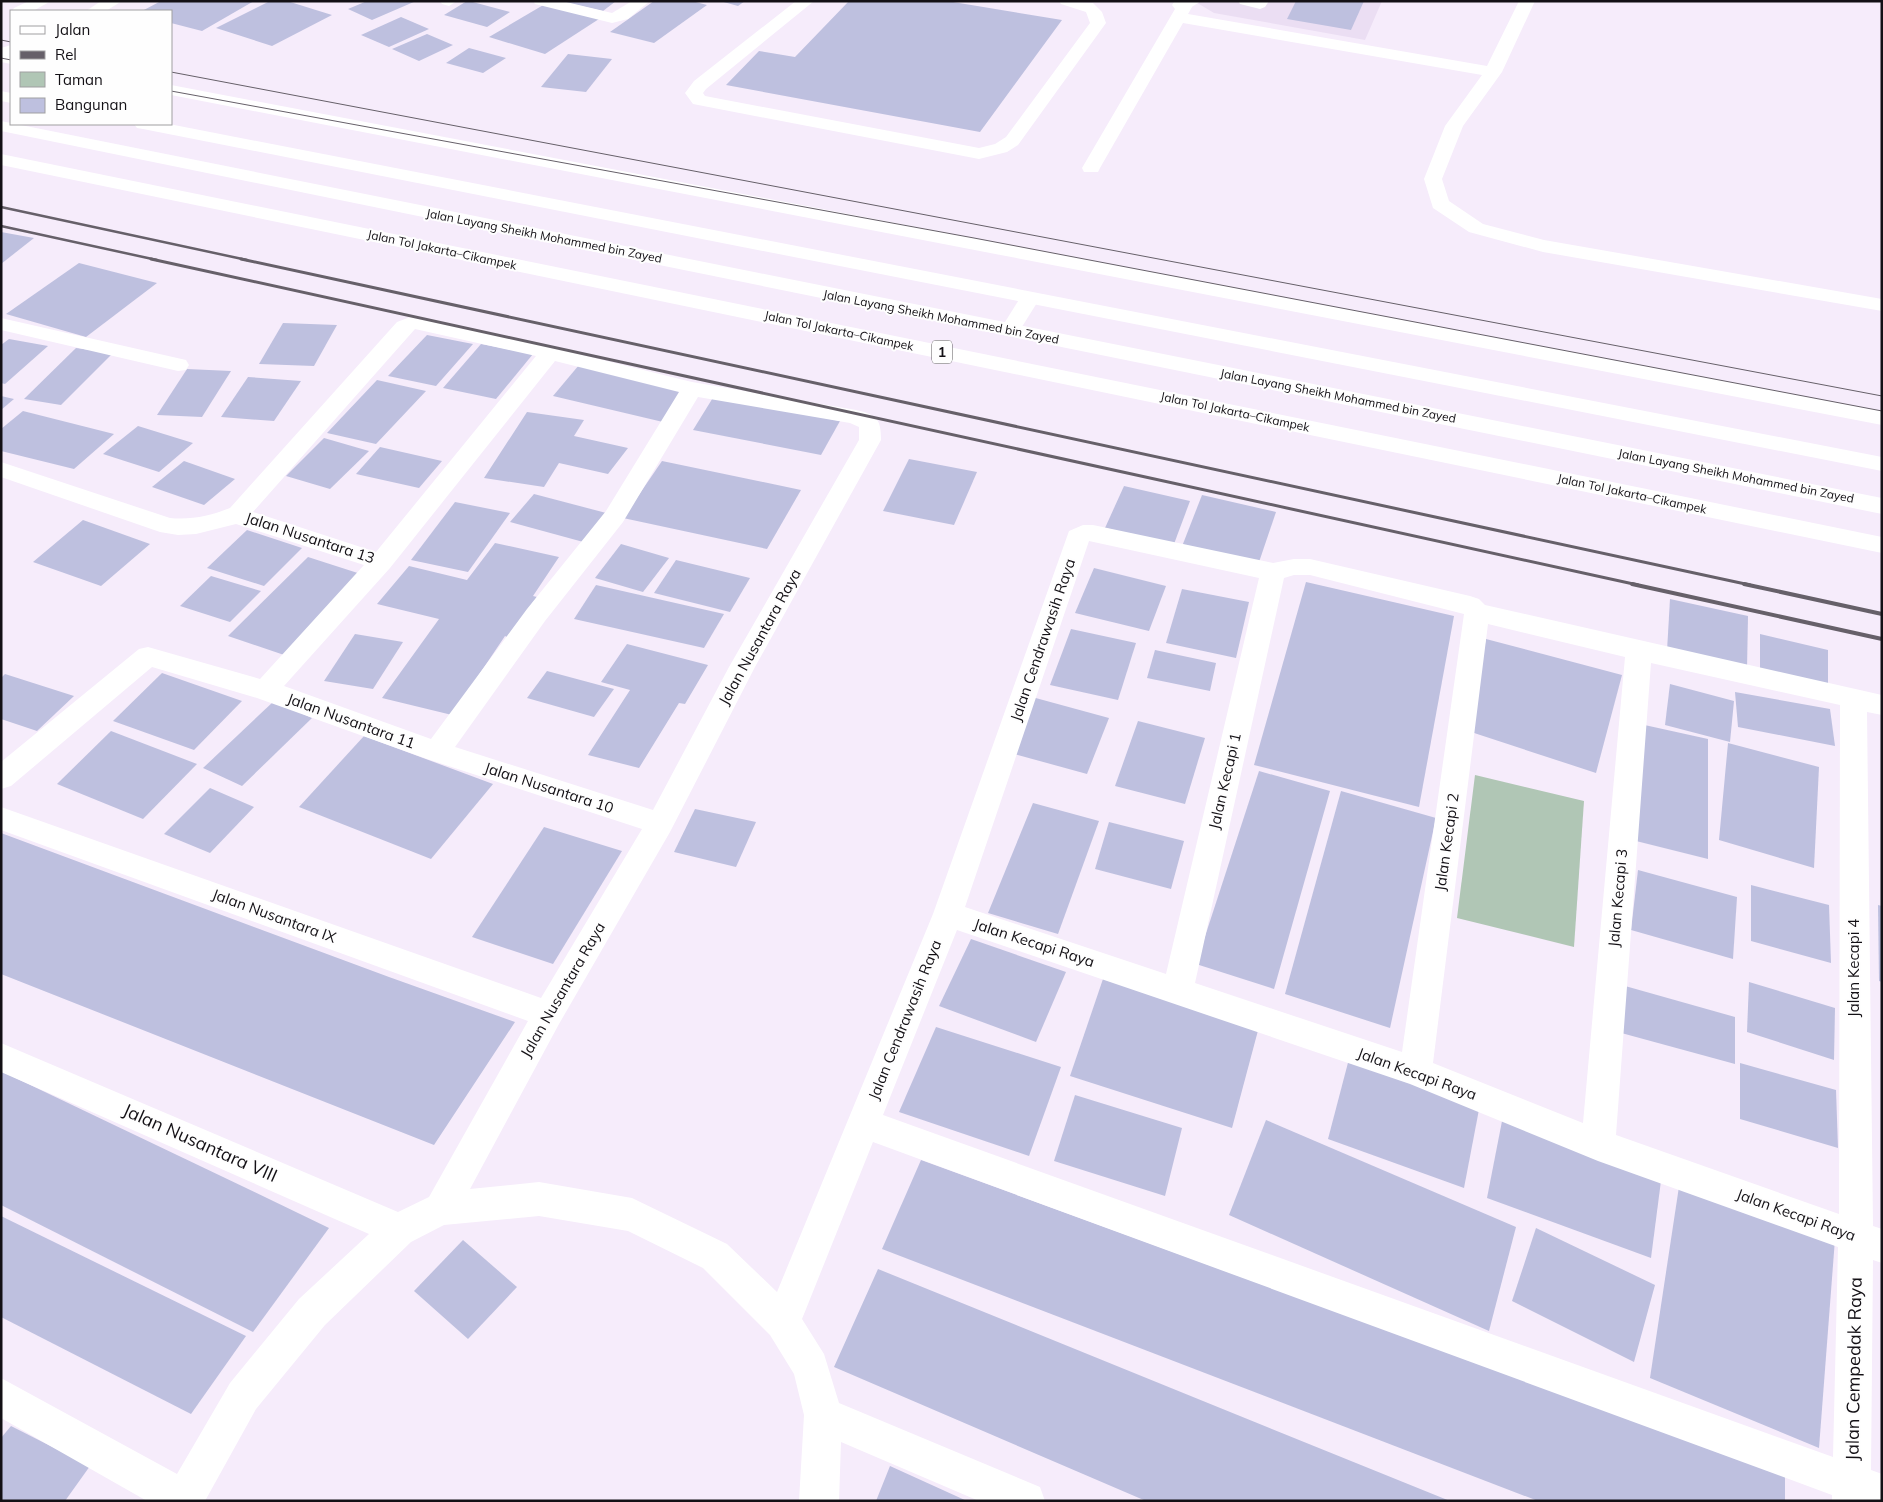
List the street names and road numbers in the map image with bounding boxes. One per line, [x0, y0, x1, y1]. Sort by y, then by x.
street label: Jalan Layang Sheikh Mohammed bin Zayed [425, 205, 663, 266]
street label: Jalan Tol Jakarta–Cikampek [366, 226, 519, 273]
street label: Jalan Layang Sheikh Mohammed bin Zayed [822, 286, 1060, 347]
street label: Jalan Tol Jakarta–Cikampek [763, 307, 916, 354]
road number: 1 [932, 341, 952, 364]
street label: Jalan Layang Sheikh Mohammed bin Zayed [1219, 365, 1457, 426]
street label: Jalan Tol Jakarta–Cikampek [1159, 388, 1312, 435]
street label: Jalan Layang Sheikh Mohammed bin Zayed [1617, 445, 1855, 506]
street label: Jalan Tol Jakarta–Cikampek [1556, 470, 1709, 517]
street label: Jalan Nusantara 13 [243, 508, 377, 567]
street label: Jalan Cendrawasih Raya [1006, 556, 1079, 724]
street label: Jalan Nusantara Raya [714, 565, 805, 708]
street label: Jalan Nusantara 11 [285, 689, 418, 753]
street label: Jalan Kecapi 1 [1204, 731, 1245, 831]
street label: Jalan Nusantara 10 [482, 758, 616, 817]
street label: Jalan Kecapi 2 [1430, 792, 1463, 892]
street label: Jalan Kecapi 3 [1604, 848, 1631, 948]
street label: Jalan Nusantara IX [210, 884, 339, 947]
street label: Jalan Kecapi Raya [971, 914, 1097, 971]
street label: Jalan Nusantara Raya [516, 919, 609, 1061]
street label: Jalan Kecapi 4 [1844, 919, 1863, 1017]
street label: Jalan Cendrawasih Raya [864, 937, 945, 1103]
street label: Jalan Kecapi Raya [1355, 1043, 1479, 1104]
street label: Jalan Nusantara VIII [119, 1098, 281, 1187]
street label: Jalan Kecapi Raya [1734, 1184, 1858, 1245]
street label: Jalan Cempedak Raya [1840, 1277, 1867, 1461]

